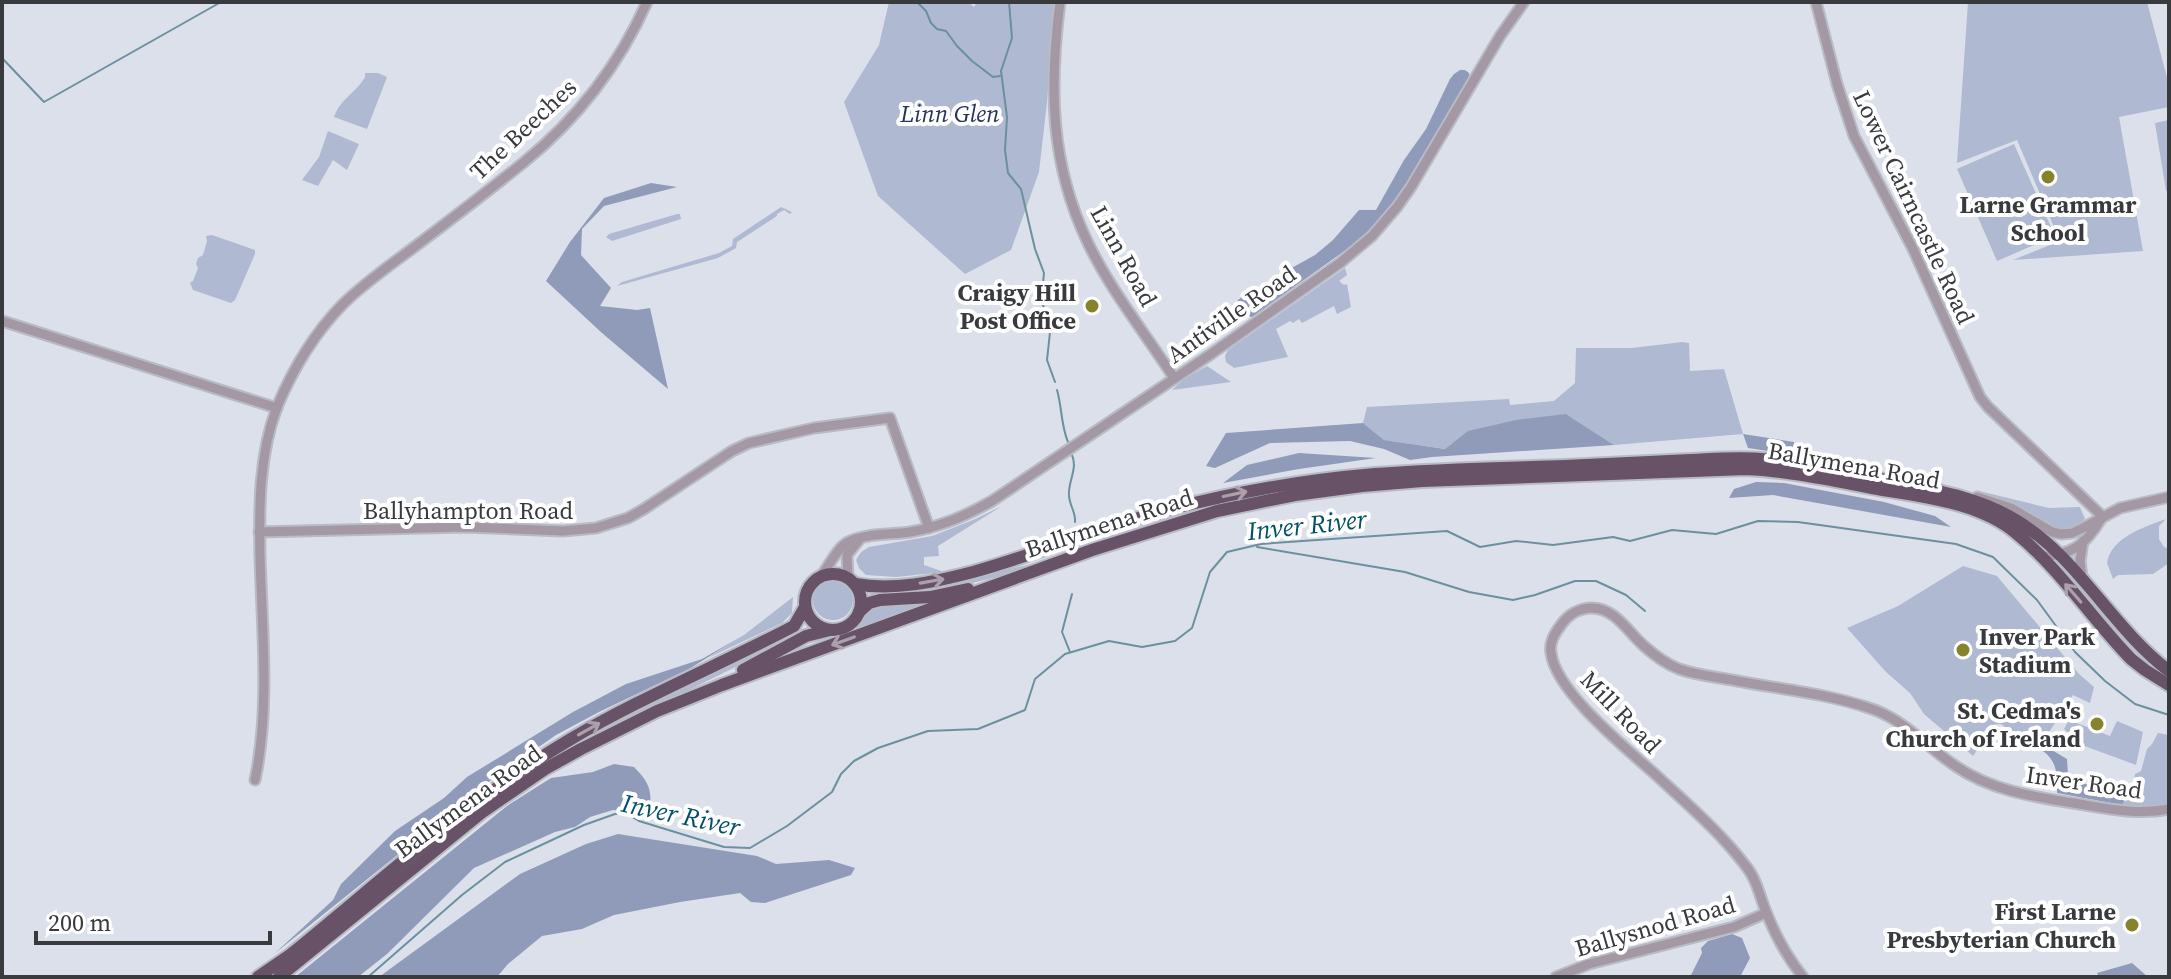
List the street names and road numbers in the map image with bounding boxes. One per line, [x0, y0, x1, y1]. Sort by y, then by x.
street label: The Beeches [462, 71, 584, 187]
street label: Lower Cairncastle Road [1845, 85, 1983, 329]
street label: Linn Road [1083, 200, 1165, 313]
street label: Antiville Road [1160, 257, 1303, 371]
street label: Ballymena Road [1765, 434, 1943, 496]
street label: Ballymena Road [1021, 480, 1197, 566]
street label: Ballyhampton Road [363, 494, 573, 527]
street label: Mill Road [1573, 663, 1669, 761]
street label: Ballymena Road [388, 736, 549, 866]
street label: Inver Road [2024, 758, 2144, 807]
street label: Ballysnod Road [1571, 887, 1739, 965]

